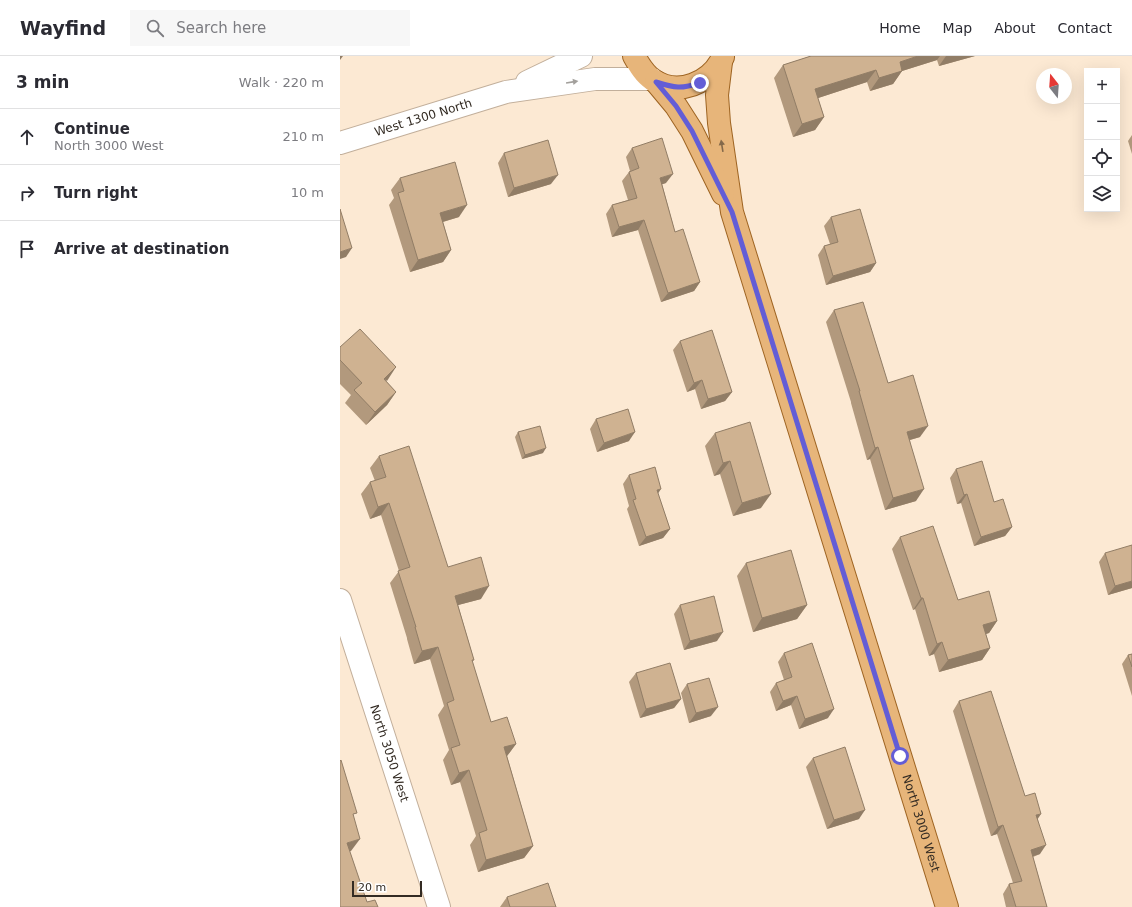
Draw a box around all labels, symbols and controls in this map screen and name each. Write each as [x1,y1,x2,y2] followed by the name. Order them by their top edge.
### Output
[130,10,410,46] search box
[20,17,106,39] text: Wayfind
[144,17,166,39] icon: search
[176,19,266,37] text: Search here
[879,20,921,36] text: Home
[943,20,972,36] text: Map
[994,20,1036,36] text: About
[1058,20,1112,36] text: Contact
[1036,68,1072,104] north arrow
[1084,68,1120,212] map controls
[1084,68,1120,104] button: +
[16,72,69,92] text: 3 min
[691,74,709,92] route end
[239,75,324,90] text: Walk · 220 m
[566,79,579,85] one-way arrow
[373,96,474,139] street label: West 1300 North
[1084,104,1120,140] button: −
[54,120,130,138] text: Continue
[16,126,38,148] icon: ahead
[282,129,324,144] text: 210 m
[54,138,164,153] text: North 3000 West
[719,140,725,152] one-way arrow
[1084,140,1120,176] button: locate
[1084,176,1120,212] button: layers
[16,182,38,204] icon: right
[54,184,138,202] text: Turn right
[291,185,324,200] text: 10 m
[16,238,38,260] icon: arrive
[54,240,229,258] text: Arrive at destination
[367,703,412,804] street label: North 3050 West
[891,747,909,765] route start
[899,773,943,874] street label: North 3000 West
[352,879,422,898] scale bar
[358,881,386,894] text: 20 m

